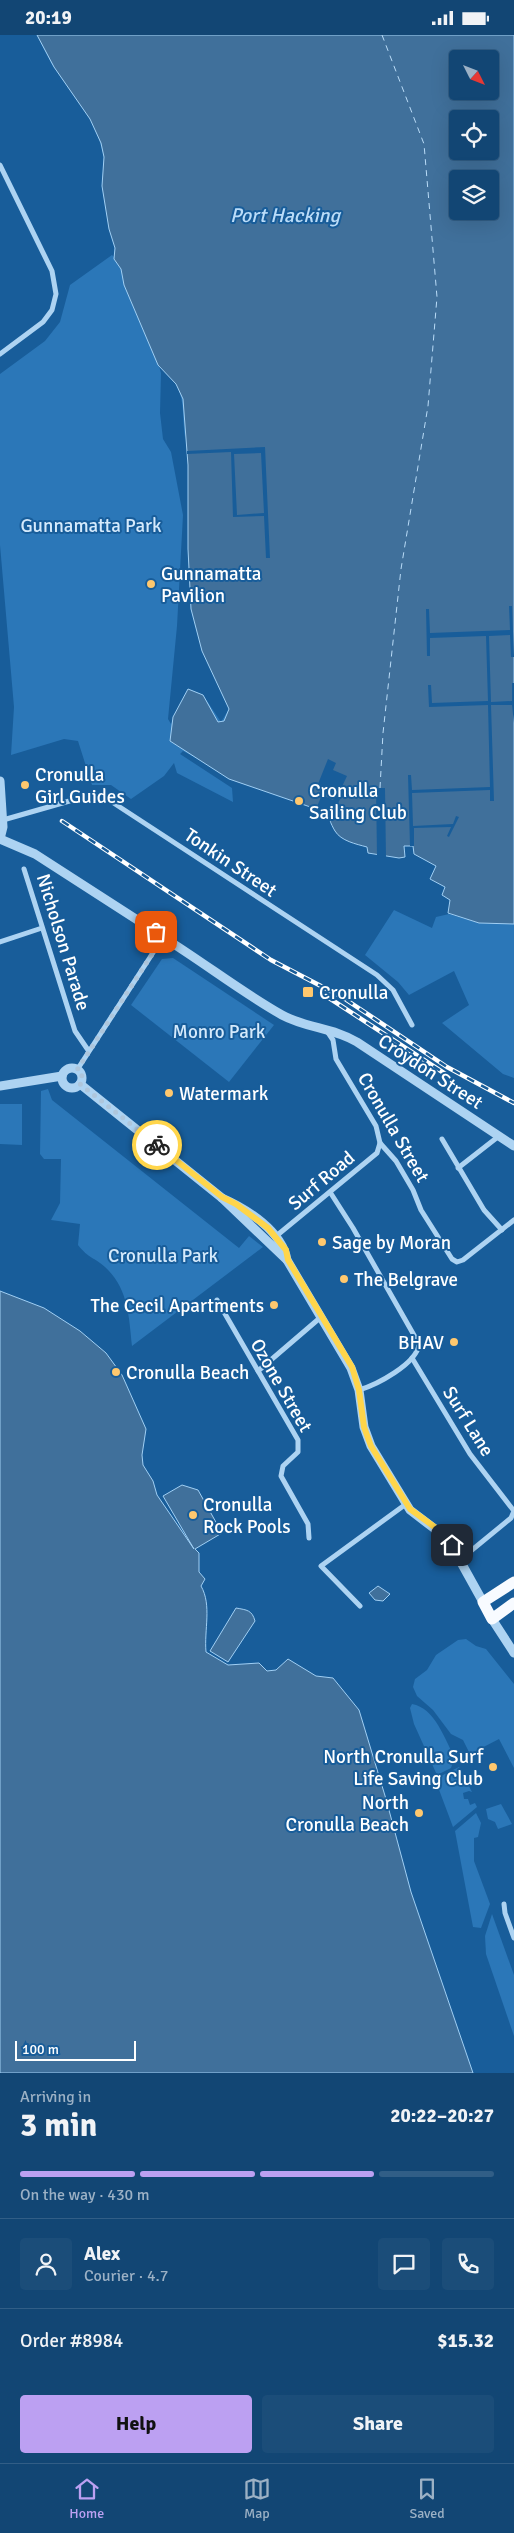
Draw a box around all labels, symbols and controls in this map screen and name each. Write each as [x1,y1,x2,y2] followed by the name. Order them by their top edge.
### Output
[25,6,72,30] text: 20:19
[449,50,499,100] north arrow
[449,50,499,220] map controls
[449,110,499,160] button: locate
[449,170,499,220] button: layers
[230,203,342,228] water label: Port Hacking
[20,514,162,538] park label: Gunnamatta Park
[161,562,261,608] place label: Gunnamatta Pavilion
[145,578,157,590] marker: Gunnamatta Pavilion
[35,763,125,809] place label: Cronulla Girl Guides
[19,779,31,791] marker: Cronulla Girl Guides
[309,779,407,825] place label: Cronulla Sailing Club
[293,795,305,807] marker: Cronulla Sailing Club
[180,823,282,903] street label: Tonkin Street
[31,871,95,1013] street label: Nicholson Parade
[135,911,177,953] pin
[142,918,170,946] icon: bag
[319,981,388,1005] place label: Cronulla
[301,985,315,999] marker: Cronulla
[173,1020,266,1044] park label: Monro Park
[373,1029,488,1115] street label: Croydon Street
[352,1068,434,1187] street label: Cronulla Street
[179,1082,269,1106] place label: Watermark
[163,1087,175,1099] marker: Watermark
[132,1120,182,1170] courier
[143,1131,171,1159] icon: bike
[283,1146,360,1216] street label: Surf Road
[332,1231,451,1255] place label: Sage by Moran
[316,1236,328,1248] marker: Sage by Moran
[108,1244,219,1268] park label: Cronulla Park
[354,1268,458,1292] place label: The Belgrave
[338,1273,350,1285] marker: The Belgrave
[90,1294,264,1318] place label: The Cecil Apartments
[268,1299,280,1311] marker: The Cecil Apartments
[398,1331,444,1355] place label: BHAV
[245,1335,318,1437] street label: Ozone Street
[448,1336,460,1348] marker: BHAV
[126,1361,249,1385] place label: Cronulla Beach
[110,1366,122,1378] marker: Cronulla Beach
[437,1382,499,1461] street label: Surf Lane
[203,1493,291,1539] place label: Cronulla Rock Pools
[187,1509,199,1521] marker: Cronulla Rock Pools
[431,1524,473,1566] pin
[438,1531,466,1559] icon: home
[323,1745,485,1791] place label: North Cronulla Surf Life Saving Club
[487,1761,499,1773] marker: North Cronulla Surf Life Saving Club
[286,1791,409,1837] place label: North Cronulla Beach
[413,1807,425,1819] marker: North Cronulla Beach
[15,2038,136,2061] scale bar
[22,2041,59,2058] text: 100 m
[20,2087,91,2107] text: Arriving in
[390,2104,494,2128] text: 20:22–20:27
[20,2106,97,2145] text: 3 min
[20,2185,150,2205] text: On the way · 430 m
[20,2238,72,2290] button: person
[378,2238,430,2290] button: chat
[442,2238,494,2290] button: phone
[84,2242,120,2266] text: Alex
[84,2266,168,2286] text: Courier · 4.7
[20,2329,123,2353] text: Order #8984
[437,2329,494,2353] text: $15.32
[20,2395,252,2453] button: Help
[262,2395,494,2453] button: Share
[69,2475,104,2522] tab: Home
[243,2475,271,2522] tab: Map
[409,2475,445,2522] tab: Saved

